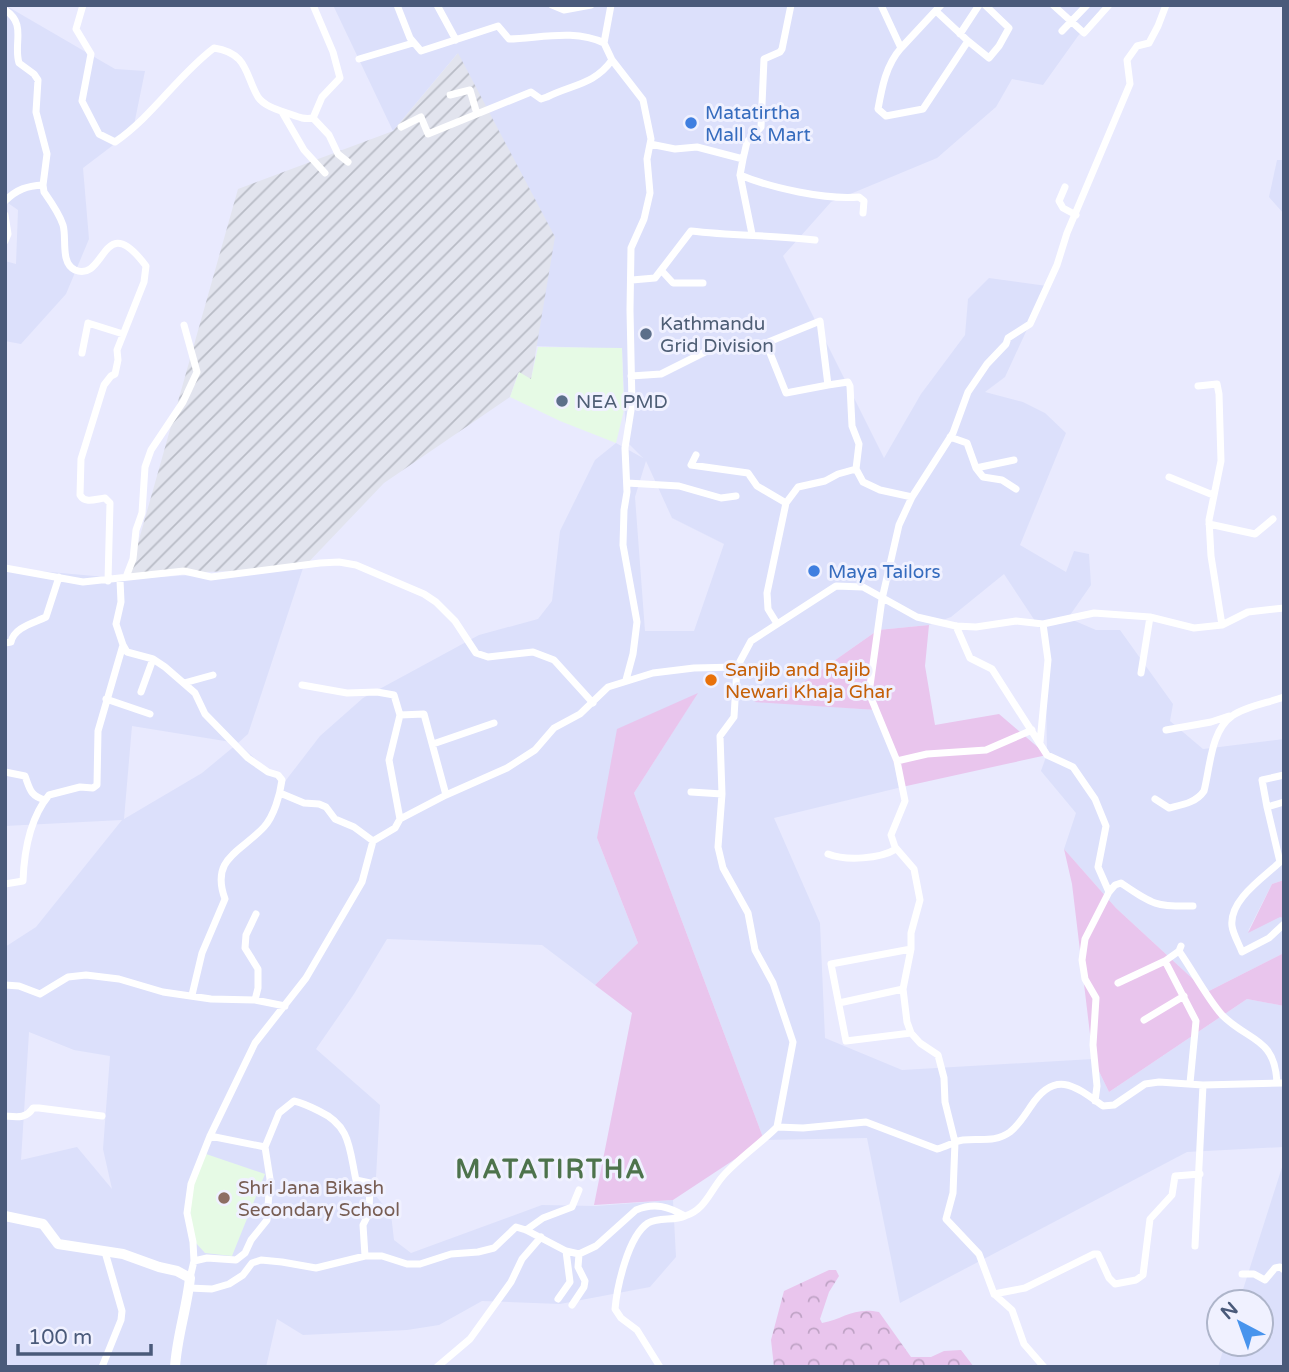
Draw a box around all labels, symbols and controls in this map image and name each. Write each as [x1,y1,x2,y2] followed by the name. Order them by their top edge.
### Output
[705,102,811,146] place label: Matatirtha Mall & Mart
[683,115,699,131] marker: Matatirtha Mall & Mart
[660,313,774,357] place label: Kathmandu Grid Division
[638,326,654,342] marker: Kathmandu Grid Division
[576,391,668,413] place label: NEA PMD
[554,393,570,409] marker: NEA PMD
[828,561,941,583] place label: Maya Tailors
[806,563,822,579] marker: Maya Tailors
[725,659,893,703] place label: Sanjib and Rajib Newari Khaja Ghar
[703,672,719,688] marker: Sanjib and Rajib Newari Khaja Ghar
[455,1154,647,1185] district label: MATATIRTHA
[238,1177,400,1221] place label: Shri Jana Bikash Secondary School
[216,1190,232,1206] marker: Shri Jana Bikash Secondary School
[1205,1288,1275,1358] north arrow
[1217,1298,1242,1324] text: N
[18,1312,150,1356] scale bar
[28,1325,92,1350] text: 100 m

